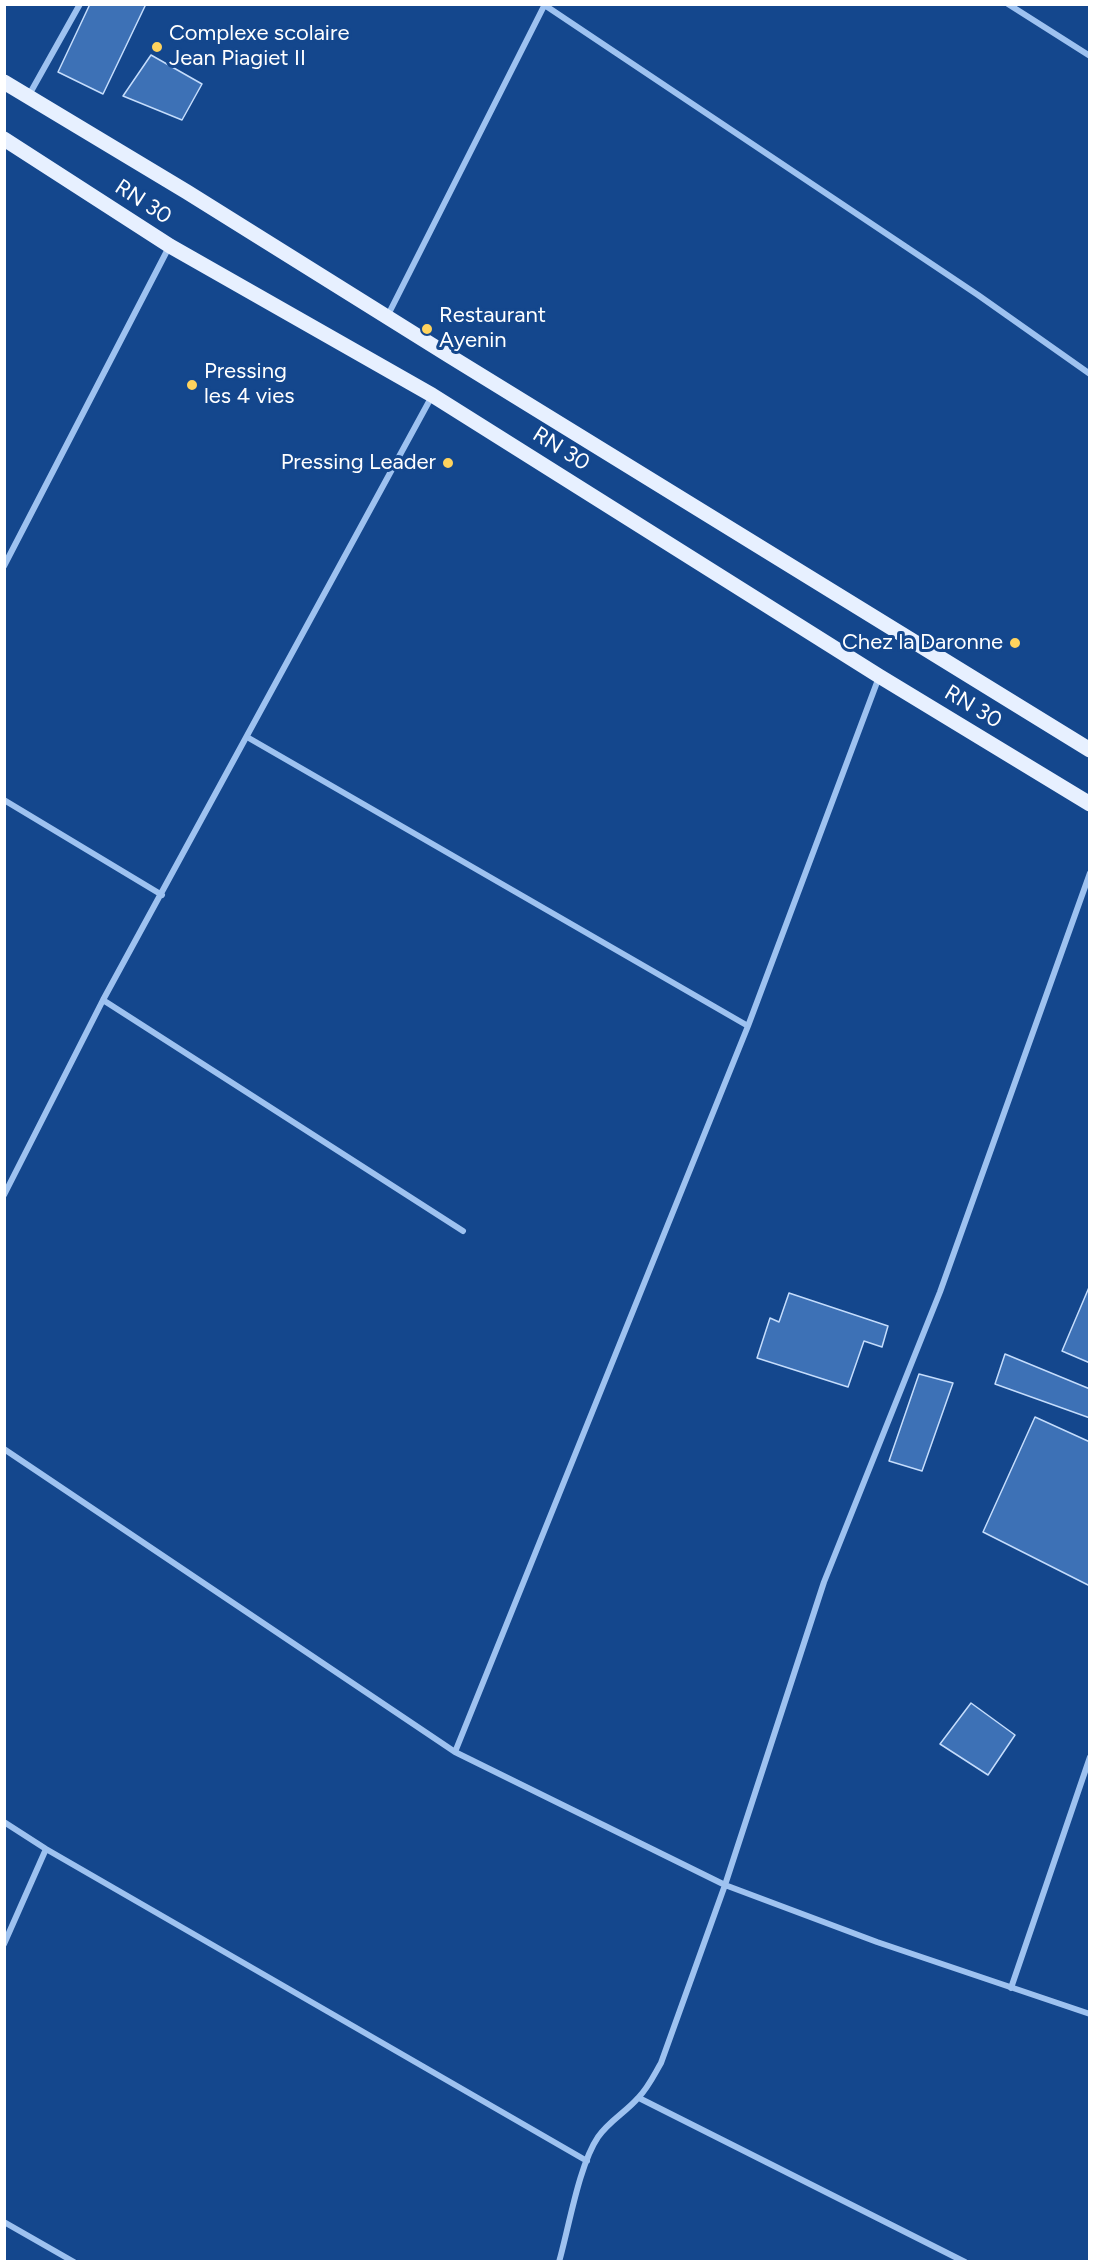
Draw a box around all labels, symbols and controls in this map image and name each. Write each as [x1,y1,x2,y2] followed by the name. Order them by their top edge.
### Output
[169,21,349,72] place label: Complexe scolaire Jean Piagiet II
[150,40,164,54] marker: Complexe scolaire Jean Piagiet II
[110,174,176,230] street label: RN 30
[439,303,546,354] place label: Restaurant Ayenin
[420,322,434,336] marker: Restaurant Ayenin
[204,359,294,410] place label: Pressing les 4 vies
[185,378,199,392] marker: Pressing les 4 vies
[528,421,594,477] street label: RN 30
[281,450,436,476] place label: Pressing Leader
[441,456,455,470] marker: Pressing Leader
[842,630,1003,656] place label: Chez la Daronne
[1008,636,1022,650] marker: Chez la Daronne
[939,680,1007,734] street label: RN 30

